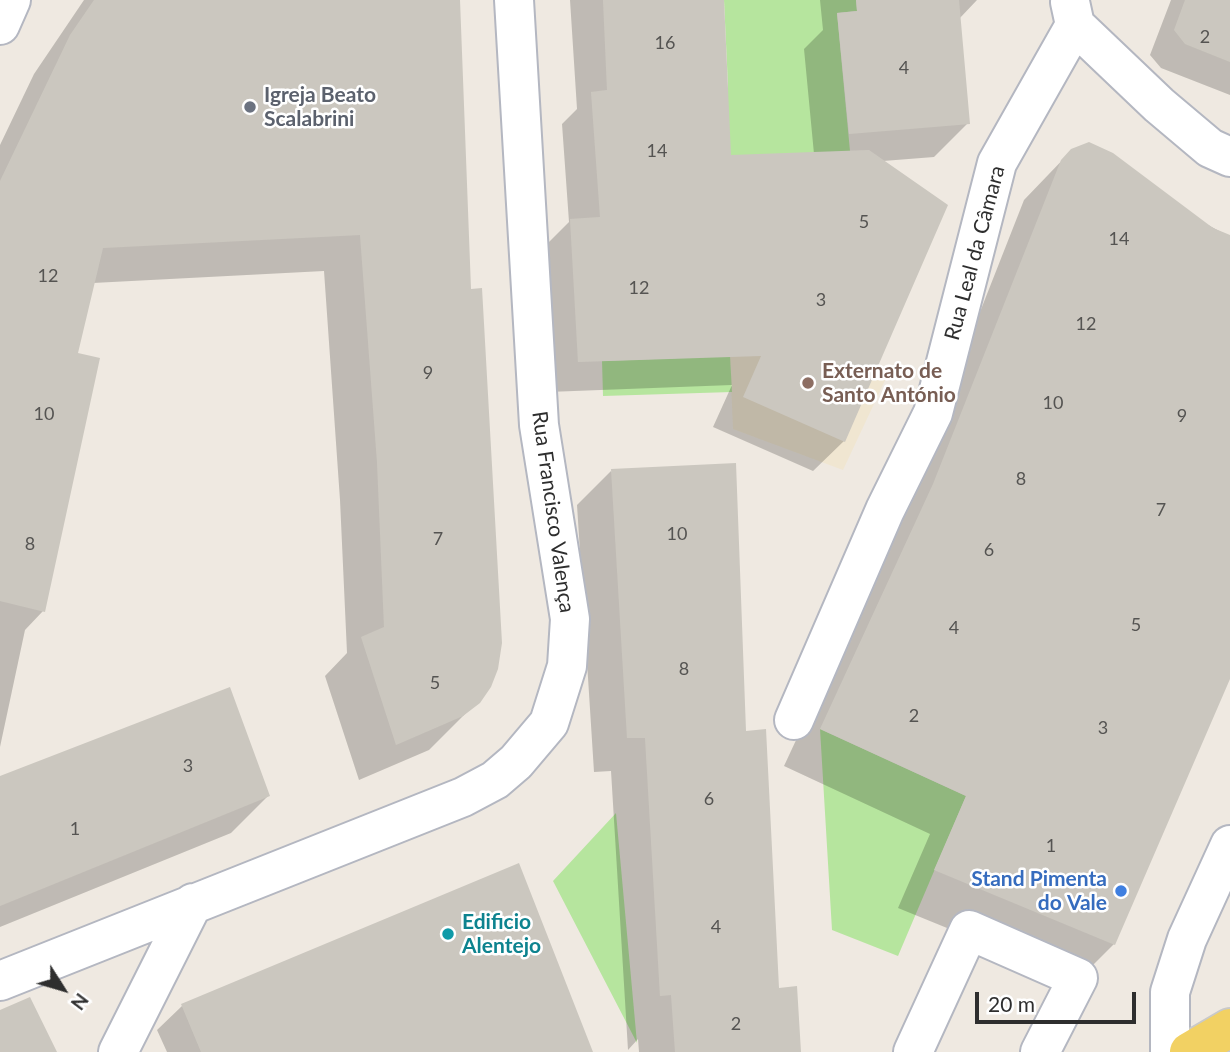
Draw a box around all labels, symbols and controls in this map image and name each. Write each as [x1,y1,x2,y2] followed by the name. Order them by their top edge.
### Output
[1200,26,1210,48] house number: 2
[655,32,675,54] house number: 16
[899,57,909,79] house number: 4
[264,82,376,132] place label: Igreja Beato Scalabrini
[242,99,258,115] marker: Igreja Beato Scalabrini
[647,140,667,162] house number: 14
[940,163,1010,343] street label: Rua Leal da Câmara
[859,211,869,233] house number: 5
[1109,228,1129,250] house number: 14
[38,265,58,287] house number: 12
[629,277,649,299] house number: 12
[816,289,826,311] house number: 3
[1076,313,1096,335] house number: 12
[822,358,956,408] place label: Externato de Santo António
[423,362,433,384] house number: 9
[800,375,816,391] marker: Externato de Santo António
[1043,392,1063,414] house number: 10
[34,403,54,425] house number: 10
[1177,405,1187,427] house number: 9
[526,409,580,615] street label: Rua Francisco Valença
[1016,468,1026,490] house number: 8
[1156,499,1166,521] house number: 7
[667,523,687,545] house number: 10
[433,528,443,550] house number: 7
[25,533,35,555] house number: 8
[984,539,994,561] house number: 6
[1131,614,1141,636] house number: 5
[949,617,959,639] house number: 4
[679,658,689,680] house number: 8
[430,672,440,694] house number: 5
[909,705,919,727] house number: 2
[1098,717,1108,739] house number: 3
[183,755,193,777] house number: 3
[704,788,714,810] house number: 6
[70,818,80,840] house number: 1
[1046,835,1056,857] house number: 1
[971,866,1107,916] place label: Stand Pimenta do Vale
[1113,883,1129,899] marker: Stand Pimenta do Vale
[462,909,541,959] place label: Edificio Alentejo
[711,916,721,938] house number: 4
[440,926,456,942] marker: Edificio Alentejo
[28,954,98,1024] north arrow
[978,978,1139,1022] scale bar
[67,989,94,1015] text: N
[988,991,1035,1016] text: 20 m
[731,1013,741,1035] house number: 2

